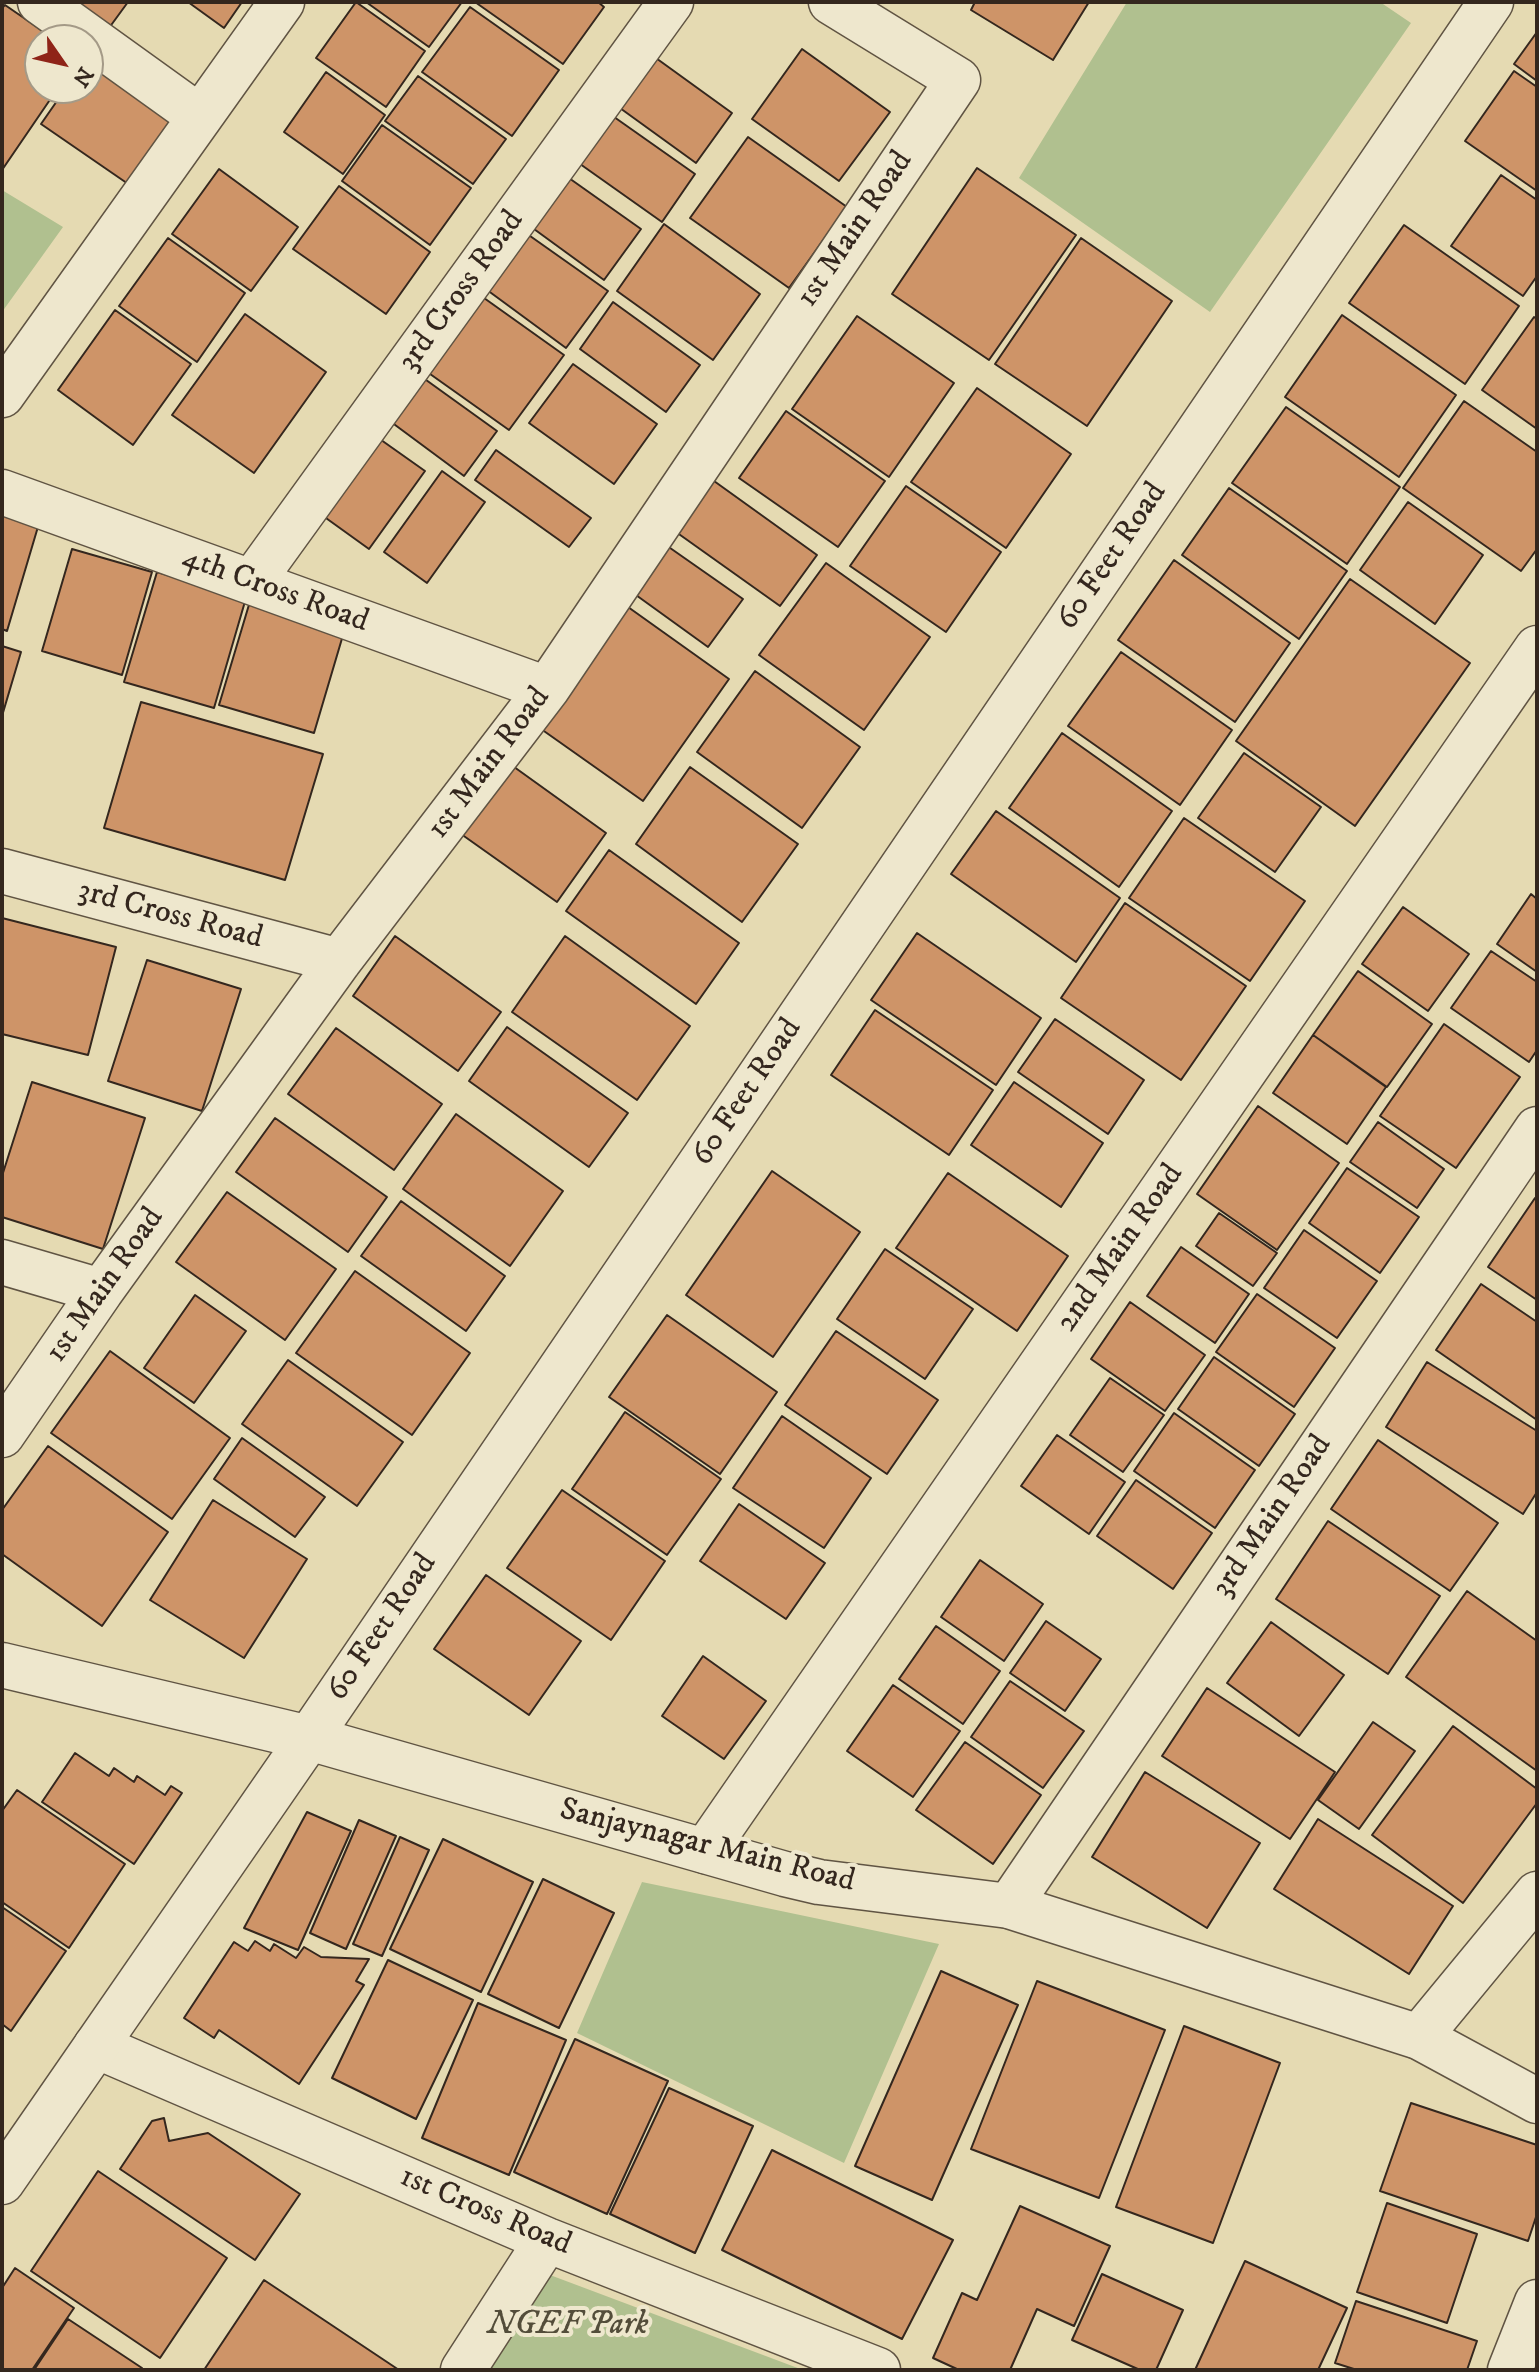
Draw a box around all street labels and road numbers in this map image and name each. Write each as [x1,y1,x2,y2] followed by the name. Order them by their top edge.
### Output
[790,144,922,316] street label: 1st Main Road
[391,204,533,380] street label: 3rd Cross Road
[1050,476,1176,638] street label: 60 Feet Road
[177,540,373,642] street label: 4th Cross Road
[420,680,560,848] street label: 1st Main Road
[73,873,267,959] street label: 3rd Cross Road
[685,1012,811,1174] street label: 60 Feet Road
[1049,1158,1193,1340] street label: 2nd Main Road
[39,1201,173,1371] street label: 1st Main Road
[1205,1429,1341,1605] street label: 3rd Main Road
[320,1547,446,1709] street label: 60 Feet Road
[556,1792,858,1902] street label: Sanjaynagar Main Road
[393,2159,577,2265] street label: 1st Cross Road

